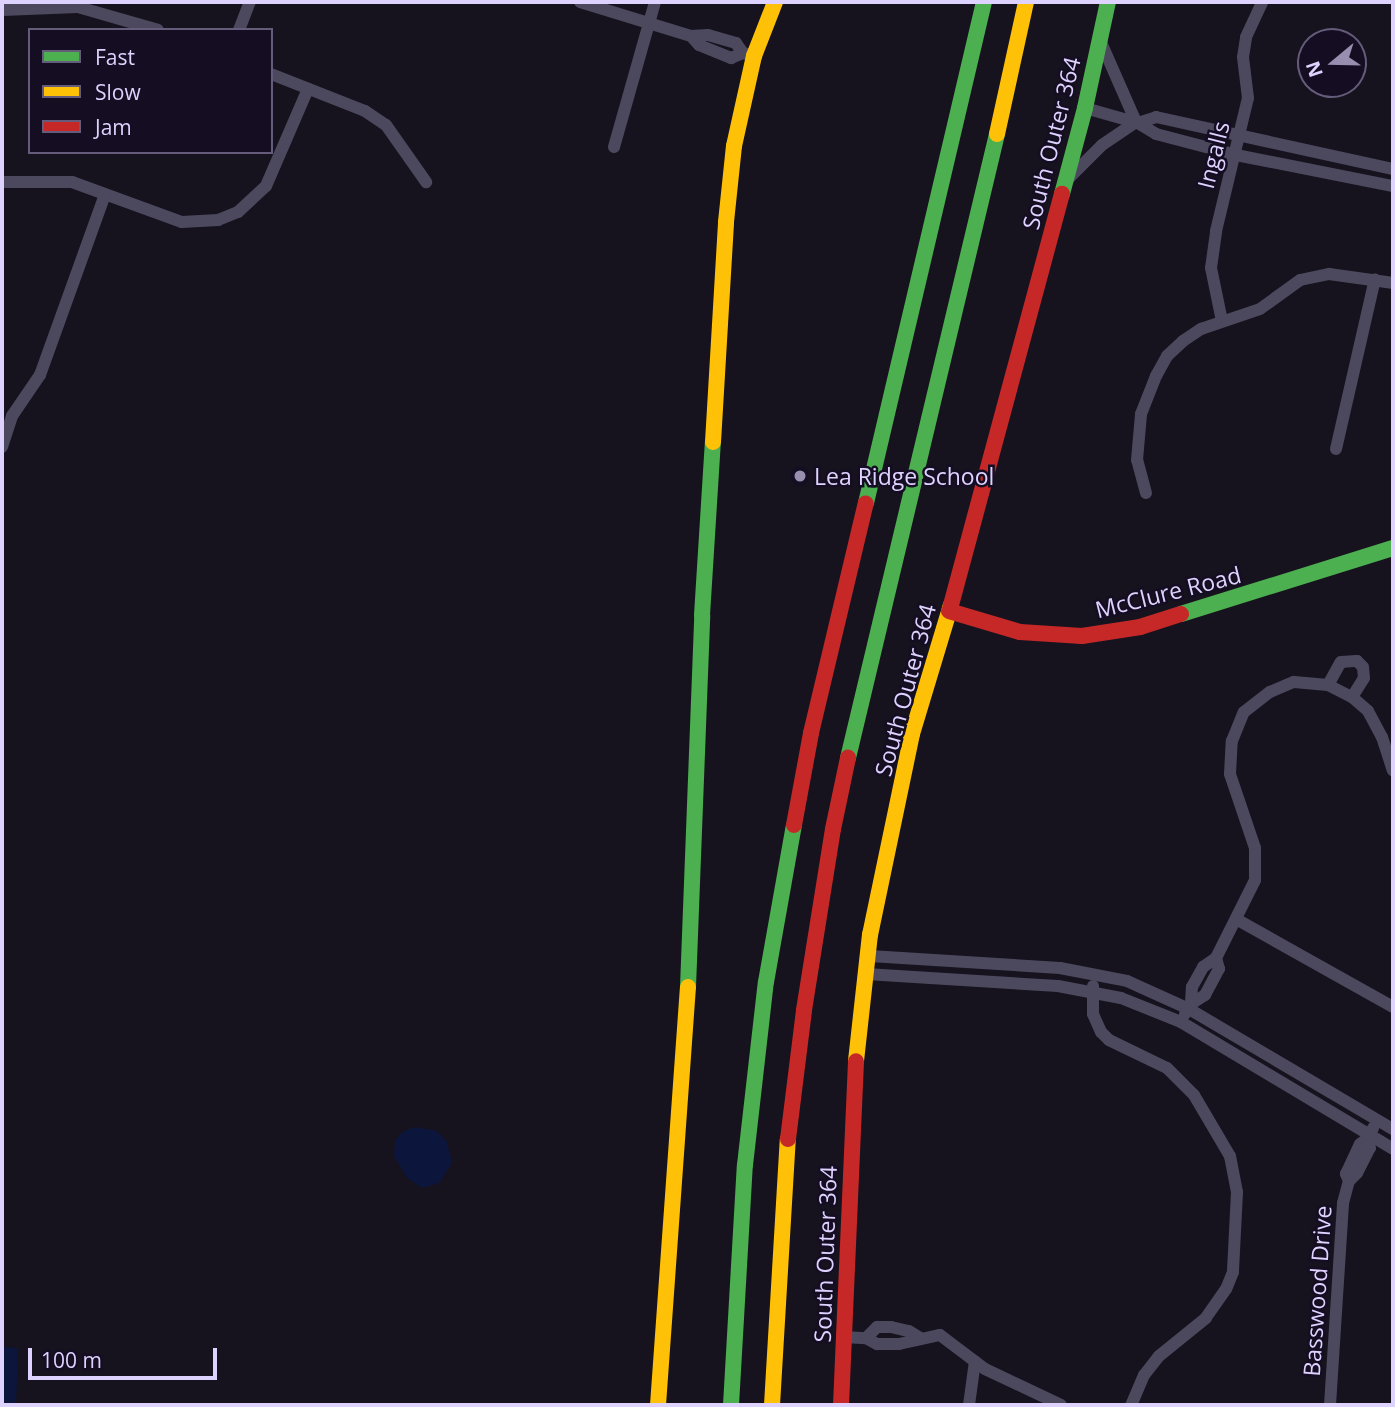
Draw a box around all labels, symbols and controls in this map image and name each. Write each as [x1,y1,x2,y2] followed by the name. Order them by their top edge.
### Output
[28,28,273,154] legend
[1297,28,1367,98] north arrow
[95,43,135,71] text: Fast
[1016,54,1086,232] street label: South Outer 364
[1299,58,1329,81] text: N
[95,78,141,106] text: Slow
[95,113,132,141] text: Jam
[1191,118,1235,192] street label: Ingalls
[814,462,994,490] place label: Lea Ridge School
[792,468,808,484] marker: Lea Ridge School
[1092,561,1244,623] street label: McClure Road
[869,601,941,779] street label: South Outer 364
[808,1165,842,1343] street label: South Outer 364
[1297,1205,1337,1377] street label: Basswood Drive
[32,1334,220,1378] scale bar
[41,1346,102,1374] text: 100 m

